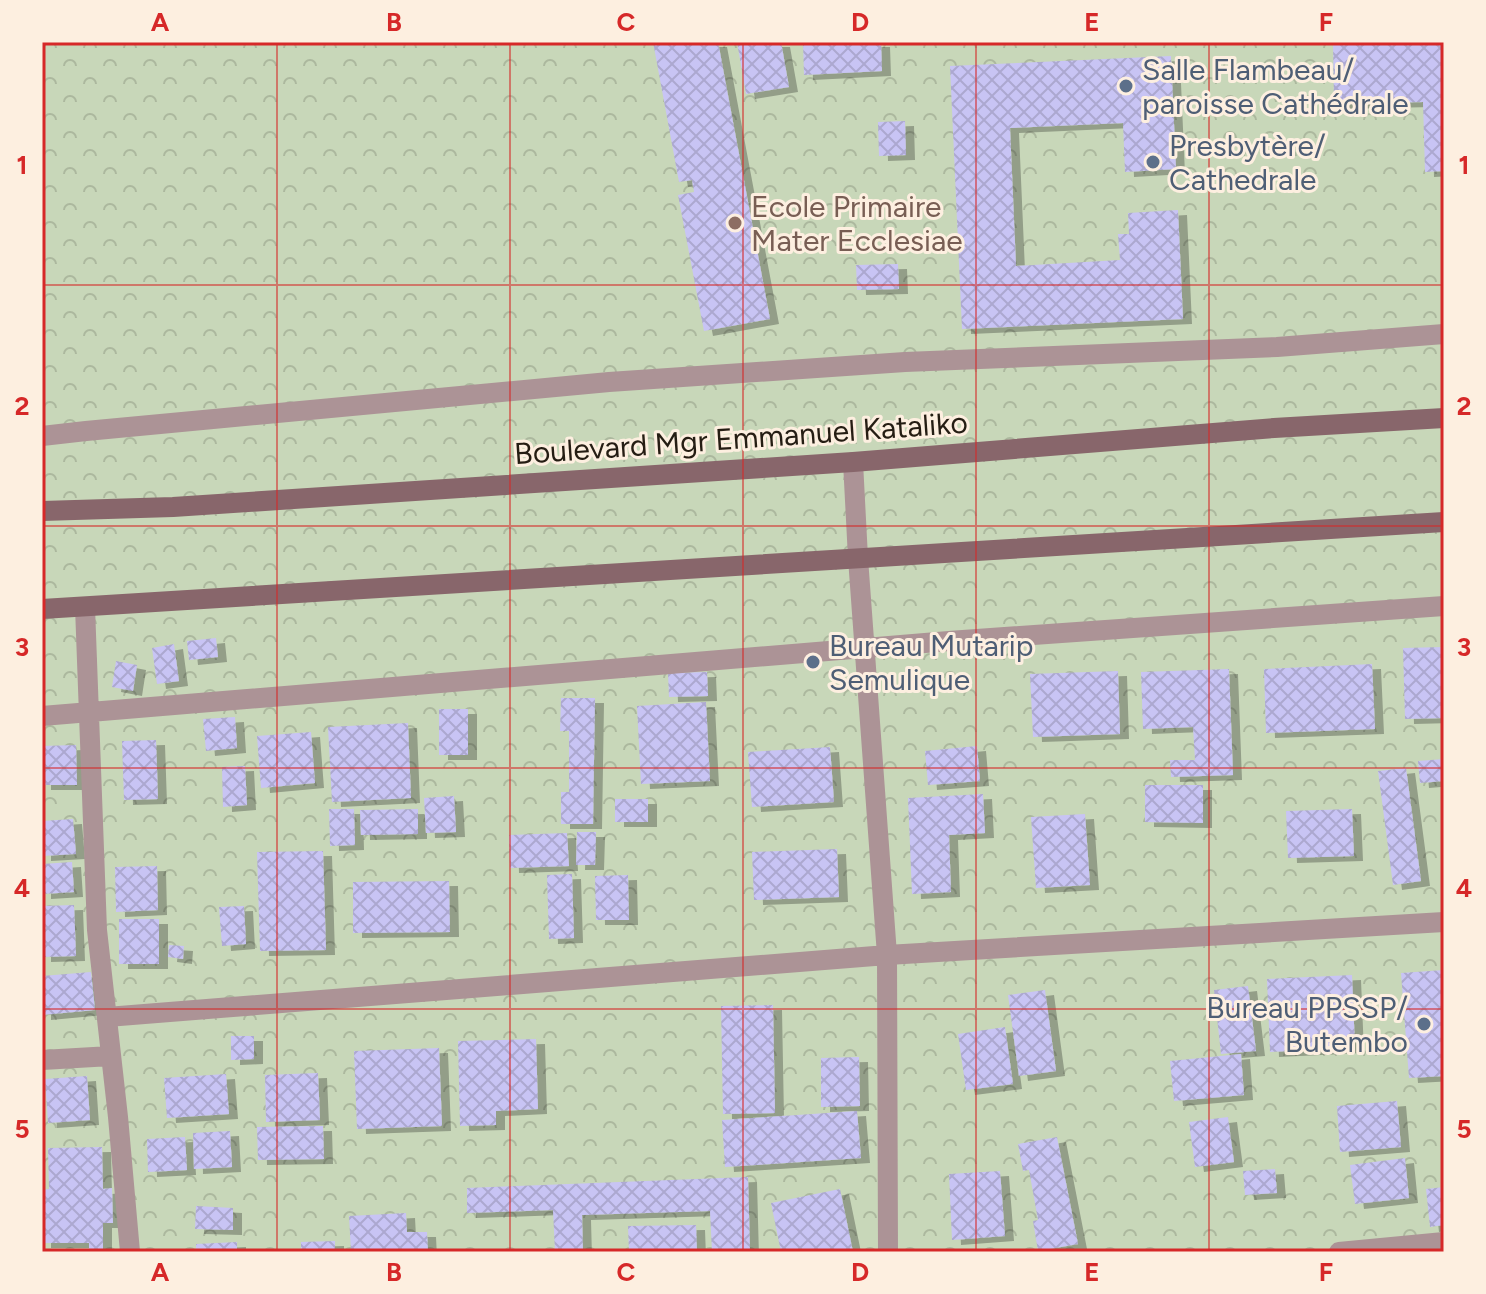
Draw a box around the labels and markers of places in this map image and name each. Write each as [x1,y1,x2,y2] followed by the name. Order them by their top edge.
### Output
[1142,51,1409,122] place label: Salle Flambeau/ paroisse Cathédrale
[1117,77,1135,95] marker: Salle Flambeau/ paroisse Cathédrale
[1169,127,1326,198] place label: Presbytère/ Cathedrale
[1144,153,1162,171] marker: Presbytère/ Cathedrale
[751,188,963,259] place label: Ecole Primaire Mater Ecclesiae
[726,214,744,232] marker: Ecole Primaire Mater Ecclesiae
[829,627,1034,698] place label: Bureau Mutarip Semulique
[804,653,822,671] marker: Bureau Mutarip Semulique
[1206,989,1408,1060] place label: Bureau PPSSP/ Butembo
[1415,1015,1433,1033] marker: Bureau PPSSP/ Butembo

